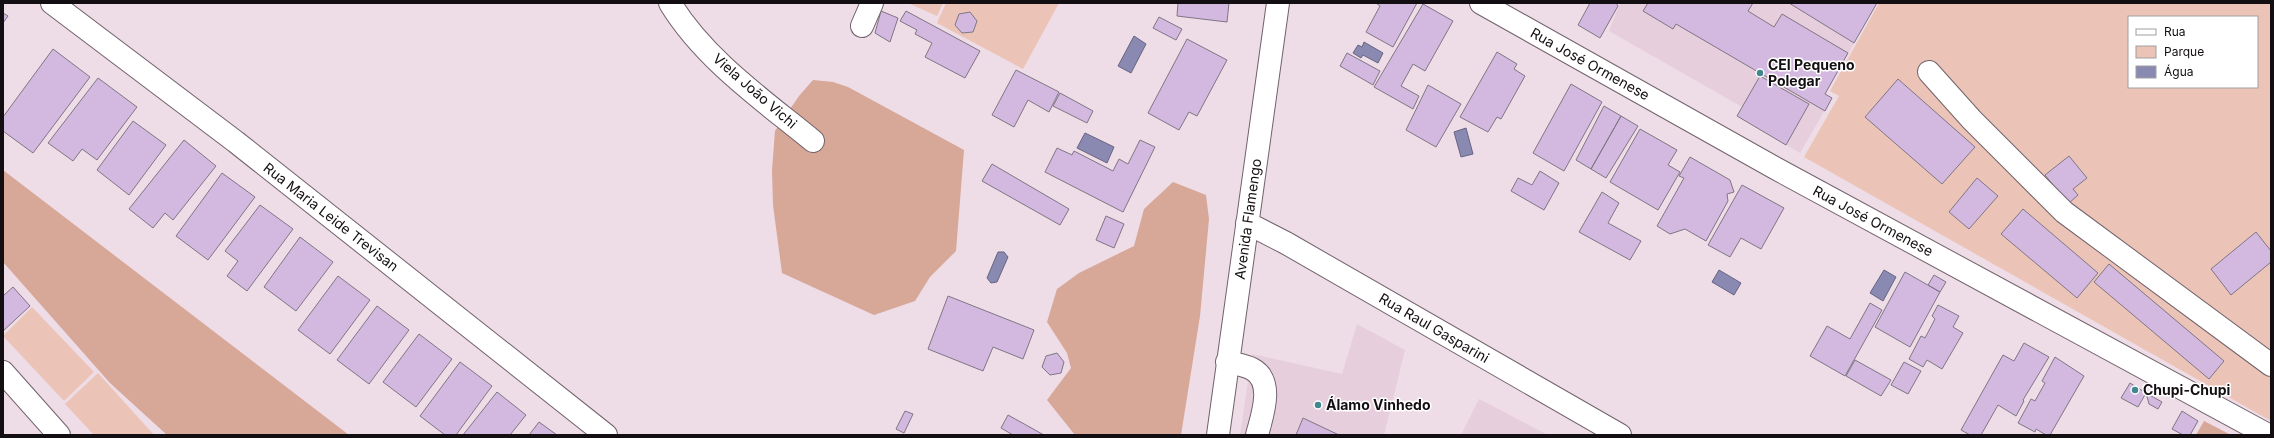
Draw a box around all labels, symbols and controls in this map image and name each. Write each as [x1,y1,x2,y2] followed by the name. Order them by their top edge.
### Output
[2128,16,2258,88] legend
[1528,24,1653,103] street label: Rua José Ormenese
[2164,24,2186,39] text: Rua
[2164,44,2204,59] text: Parque
[710,49,801,132] street label: Viela João Vichi
[1768,56,1855,89] place label: CEI Pequeno Polegar
[2164,64,2193,79] text: Água
[1755,68,1765,78] marker: CEI Pequeno Polegar
[1231,157,1264,280] street label: Avenida Flamengo
[261,159,402,275] street label: Rua Maria Leide Trevisan
[1810,182,1936,259] street label: Rua José Ormenese
[1376,289,1492,366] street label: Rua Raul Gasparini
[2143,381,2231,398] place label: Chupi-Chupi
[2130,385,2140,395] marker: Chupi-Chupi
[1326,395,1431,413] place label: Álamo Vinhedo
[1313,400,1323,410] marker: Álamo Vinhedo

